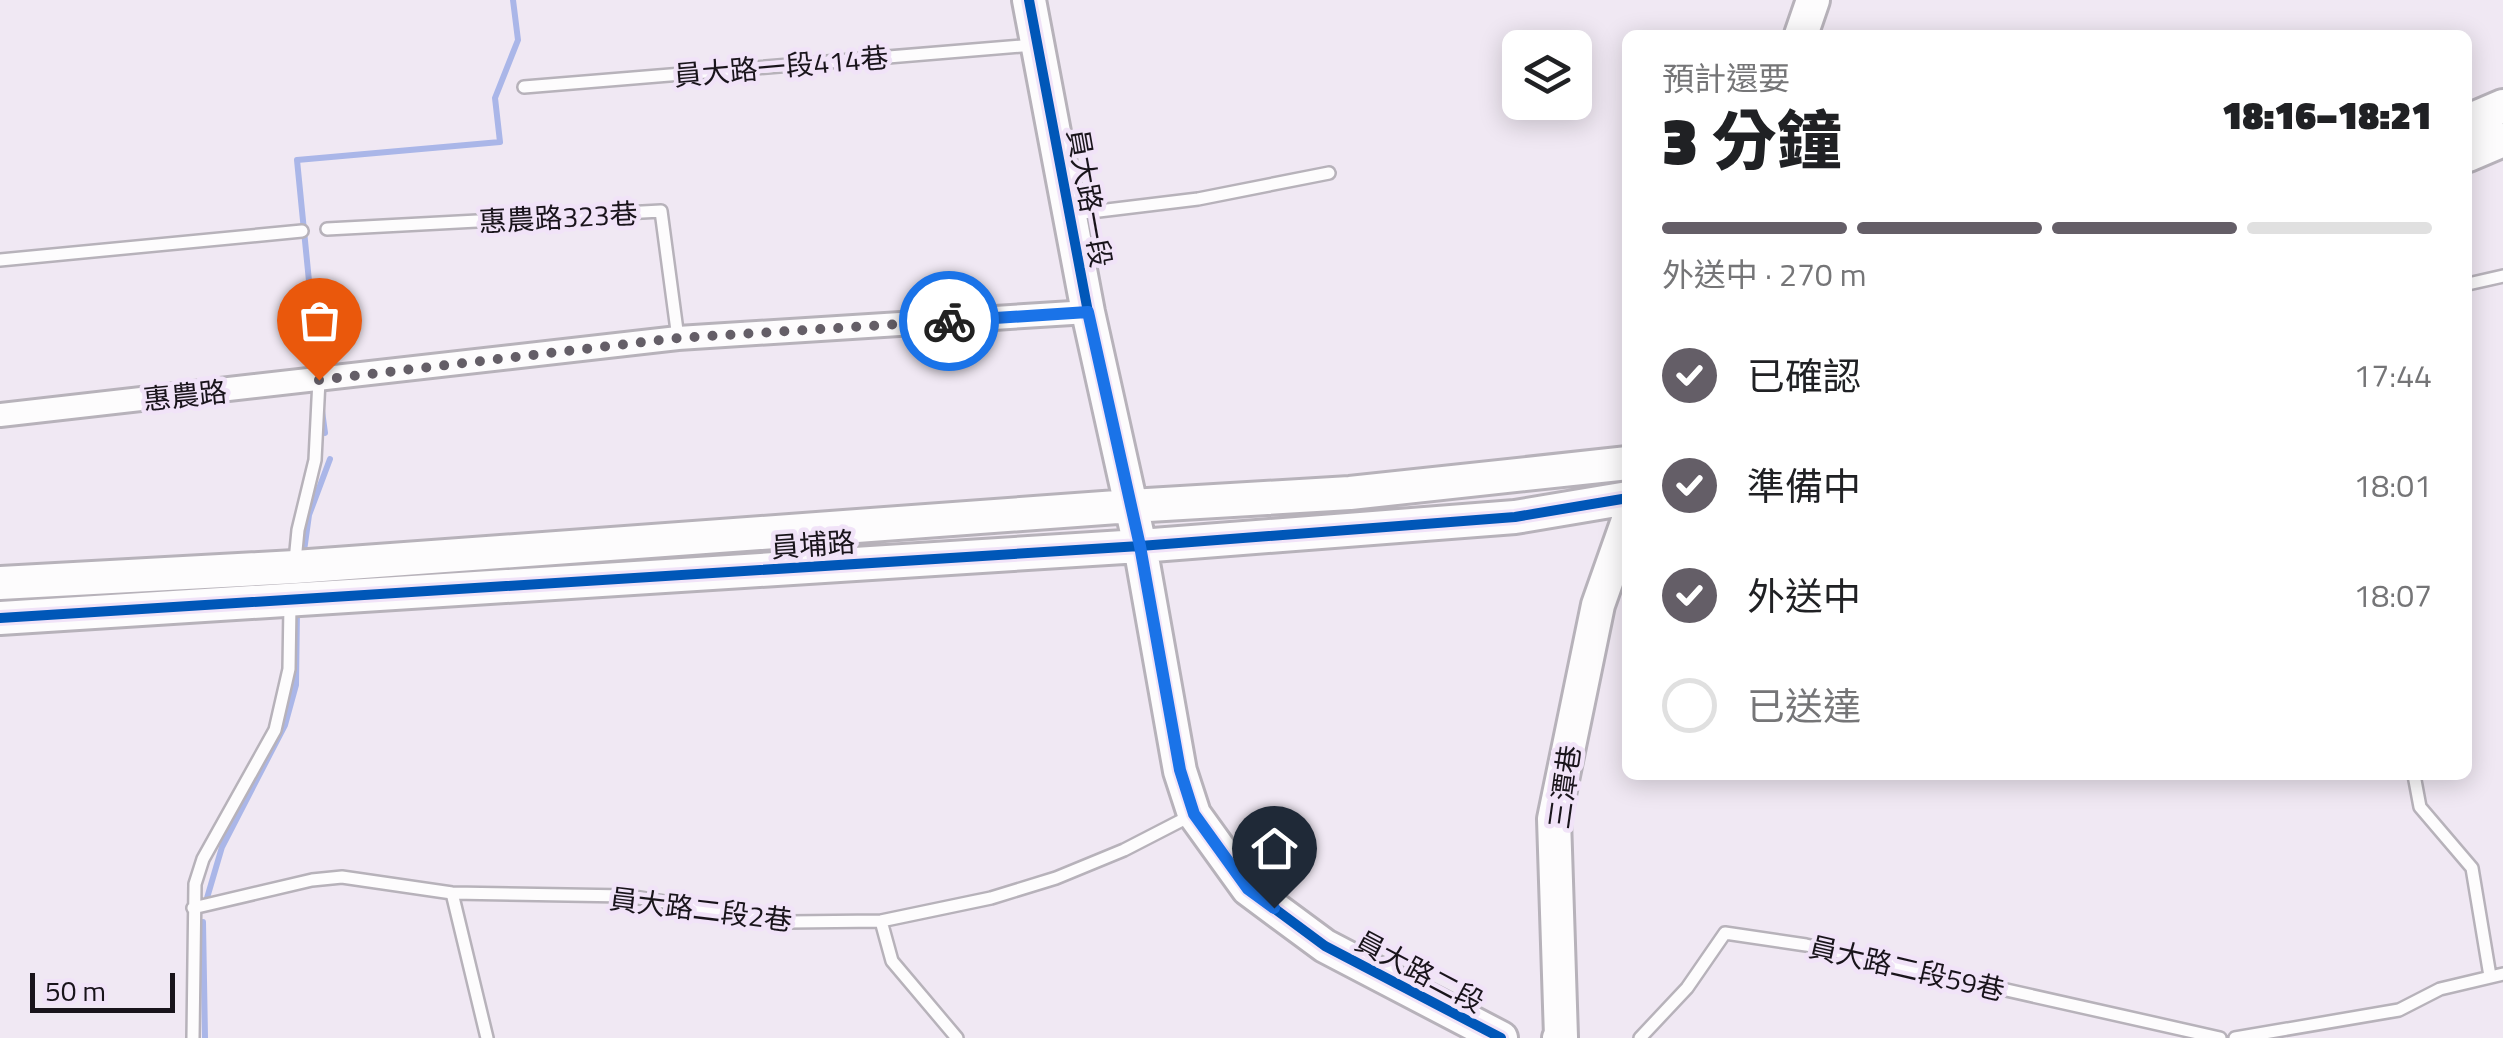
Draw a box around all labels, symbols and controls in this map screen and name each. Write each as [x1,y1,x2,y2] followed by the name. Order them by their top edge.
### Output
[1502,30,1592,120] map controls
[1502,30,1592,120] button: layers
[672,35,890,97] street label: 員大路一段414巷
[1662,54,1790,102] text: 預計還要
[2222,86,2432,144] text: 18:16–18:21
[1662,90,1842,189] text: 3 分鐘
[1057,125,1123,271] street label: 員大路一段
[477,191,639,243] street label: 惠農路323巷
[1662,250,1867,298] text: 外送中 · 270 m
[899,271,999,371] courier
[277,278,362,381] pin
[292,293,347,348] icon: bag
[922,294,977,349] icon: bike
[1747,347,1861,405] text: 已確認
[1662,348,1717,403] icon: check
[2353,351,2432,399] text: 17:44
[141,369,229,421] street label: 惠農路
[1747,457,1861,515] text: 準備中
[1662,458,1717,513] icon: check
[2353,461,2432,509] text: 18:01
[770,520,856,568] street label: 員埔路
[1747,567,1861,625] text: 外送中
[1662,568,1717,623] icon: check
[2353,571,2432,619] text: 18:07
[1747,677,1861,735] text: 已送達
[1537,742,1591,832] street label: 三潭巷
[1232,806,1317,909] pin
[1247,821,1302,876] icon: home
[607,876,795,942] street label: 員大路二段2巷
[1348,919,1492,1023] street label: 員大路二段
[1805,925,2009,1011] street label: 員大路二段59巷
[30,968,175,1012] scale bar
[45,969,106,1012] text: 50 m

